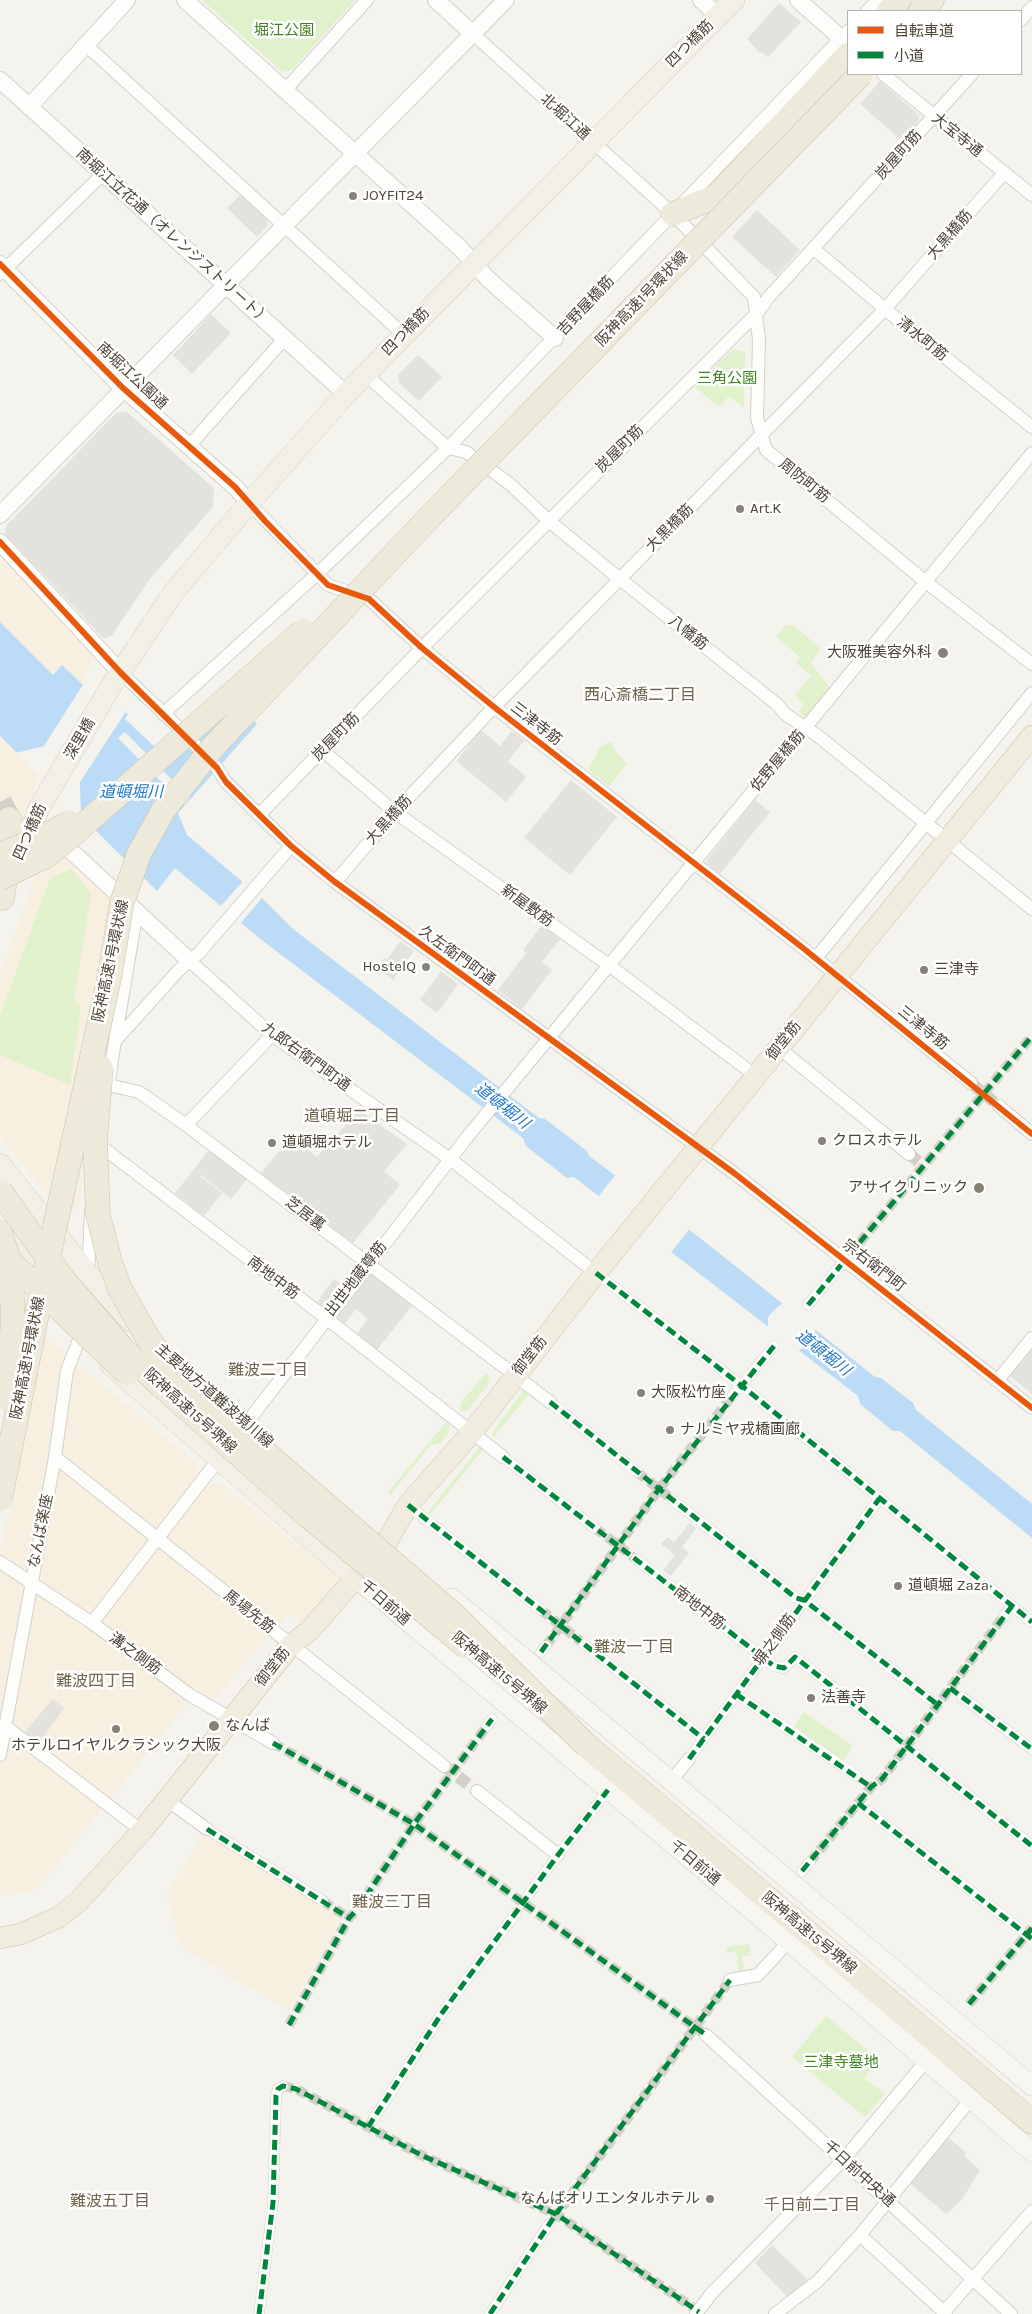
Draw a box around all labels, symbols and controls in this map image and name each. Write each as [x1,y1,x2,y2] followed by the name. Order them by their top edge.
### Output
[847,10,1022,75] legend
[662,16,718,72] street label: 四つ橋筋
[254,22,314,40] park label: 堀江公園
[894,22,954,40] text: 自転車道
[894,47,924,65] text: 小道
[537,90,593,144] street label: 北堀江通
[928,109,986,161] street label: 大宝寺通
[872,127,926,183] street label: 炭屋町筋
[72,145,274,329] street label: 南堀江立花通（オレンジストリート）
[363,187,423,205] place label: JOYFIT24
[347,190,359,202] marker: JOYFIT24
[924,206,976,264] street label: 大黒橋筋
[592,248,692,350] street label: 阪神高速1号環状線
[554,272,618,340] street label: 吉野屋橋筋
[379,304,433,360] street label: 四つ橋筋
[893,313,951,365] street label: 清水町筋
[93,339,171,413] street label: 南堀江公園通
[697,370,757,388] park label: 三角公園
[592,421,648,477] street label: 炭屋町筋
[775,455,833,507] street label: 周防町筋
[642,500,698,556] street label: 大黒橋筋
[750,500,781,518] place label: Art.K
[734,503,746,515] marker: Art.K
[665,612,711,654] street label: 八幡筋
[827,644,932,662] place label: 大阪雅美容外科
[936,646,950,660] marker: 大阪雅美容外科
[584,685,696,705] district label: 西心斎橋二丁目
[507,698,565,750] street label: 三津寺筋
[309,709,363,765] street label: 炭屋町筋
[61,715,99,763] street label: 深里橋
[747,726,809,796] street label: 佐野屋橋筋
[99,782,163,802] water label: 道頓堀川
[362,792,416,848] street label: 大黒橋筋
[10,801,50,863] street label: 四つ橋筋
[497,881,557,931] street label: 新屋敷筋
[89,898,133,1024] street label: 阪神高速1号環状線
[415,922,499,990] street label: 久左衛門町通
[363,958,416,976] place label: HostelQ
[420,961,432,973] marker: HostelQ
[934,961,979,979] place label: 三津寺
[918,964,930,976] marker: 三津寺
[894,1002,952,1054] street label: 三津寺筋
[763,1018,805,1064] street label: 御堂筋
[258,1019,354,1095] street label: 九郎右衛門町通
[471,1079,533,1133] water label: 道頓堀川
[304,1106,400,1126] district label: 道頓堀二丁目
[832,1132,922,1150] place label: クロスホテル
[282,1134,372,1152] place label: 道頓堀ホテル
[816,1135,828,1147] marker: クロスホテル
[266,1137,278,1149] marker: 道頓堀ホテル
[848,1179,968,1197] place label: アサイクリニック
[972,1181,986,1195] marker: アサイクリニック
[282,1193,328,1235] street label: 芝居裏
[839,1236,909,1296] street label: 宗右衛門町
[321,1238,391,1320] street label: 出世地蔵尊筋
[244,1253,302,1303] street label: 南地中筋
[7,1295,49,1421] street label: 阪神高速1号環状線
[792,1326,854,1380] water label: 道頓堀川
[509,1333,551,1379] street label: 御堂筋
[151,1340,277,1452] street label: 主要地方道難波境川線
[228,1360,308,1380] district label: 難波二丁目
[140,1365,240,1457] street label: 阪神高速15号堺線
[651,1384,726,1402] place label: 大阪松竹座
[635,1387,647,1399] marker: 大阪松竹座
[680,1421,800,1439] place label: ナルミヤ戎橋画廊
[664,1424,676,1436] marker: ナルミヤ戎橋画廊
[25,1492,57,1570] street label: なんば楽座
[356,1577,414,1629] street label: 千日前通
[908,1577,989,1595] place label: 道頓堀 Zaza
[892,1580,904,1592] marker: 道頓堀 Zaza
[670,1582,728,1634] street label: 南地中筋
[220,1586,278,1638] street label: 馬場先筋
[750,1610,800,1670] street label: 塀之側筋
[448,1628,550,1718] street label: 阪神高速15号堺線
[105,1629,165,1679] street label: 溝之側筋
[594,1637,674,1657] district label: 難波一丁目
[252,1644,294,1690] street label: 御堂筋
[56,1671,136,1691] district label: 難波四丁目
[821,1689,866,1707] place label: 法善寺
[805,1692,817,1704] marker: 法善寺
[225,1717,270,1735] place label: なんば
[207,1719,221,1733] marker: なんば
[110,1723,122,1735] marker: ホテルロイヤルクラシック大阪
[11,1737,221,1755] place label: ホテルロイヤルクラシック大阪
[666,1837,724,1889] street label: 千日前通
[758,1888,860,1978] street label: 阪神高速15号堺線
[352,1892,432,1912] district label: 難波三丁目
[804,2054,878,2072] park label: 三津寺墓地
[820,2137,898,2211] street label: 千日前中央通
[520,2190,700,2208] place label: なんばオリエンタルホテル
[70,2191,150,2211] district label: 難波五丁目
[704,2193,716,2205] marker: なんばオリエンタルホテル
[764,2195,860,2215] district label: 千日前二丁目

